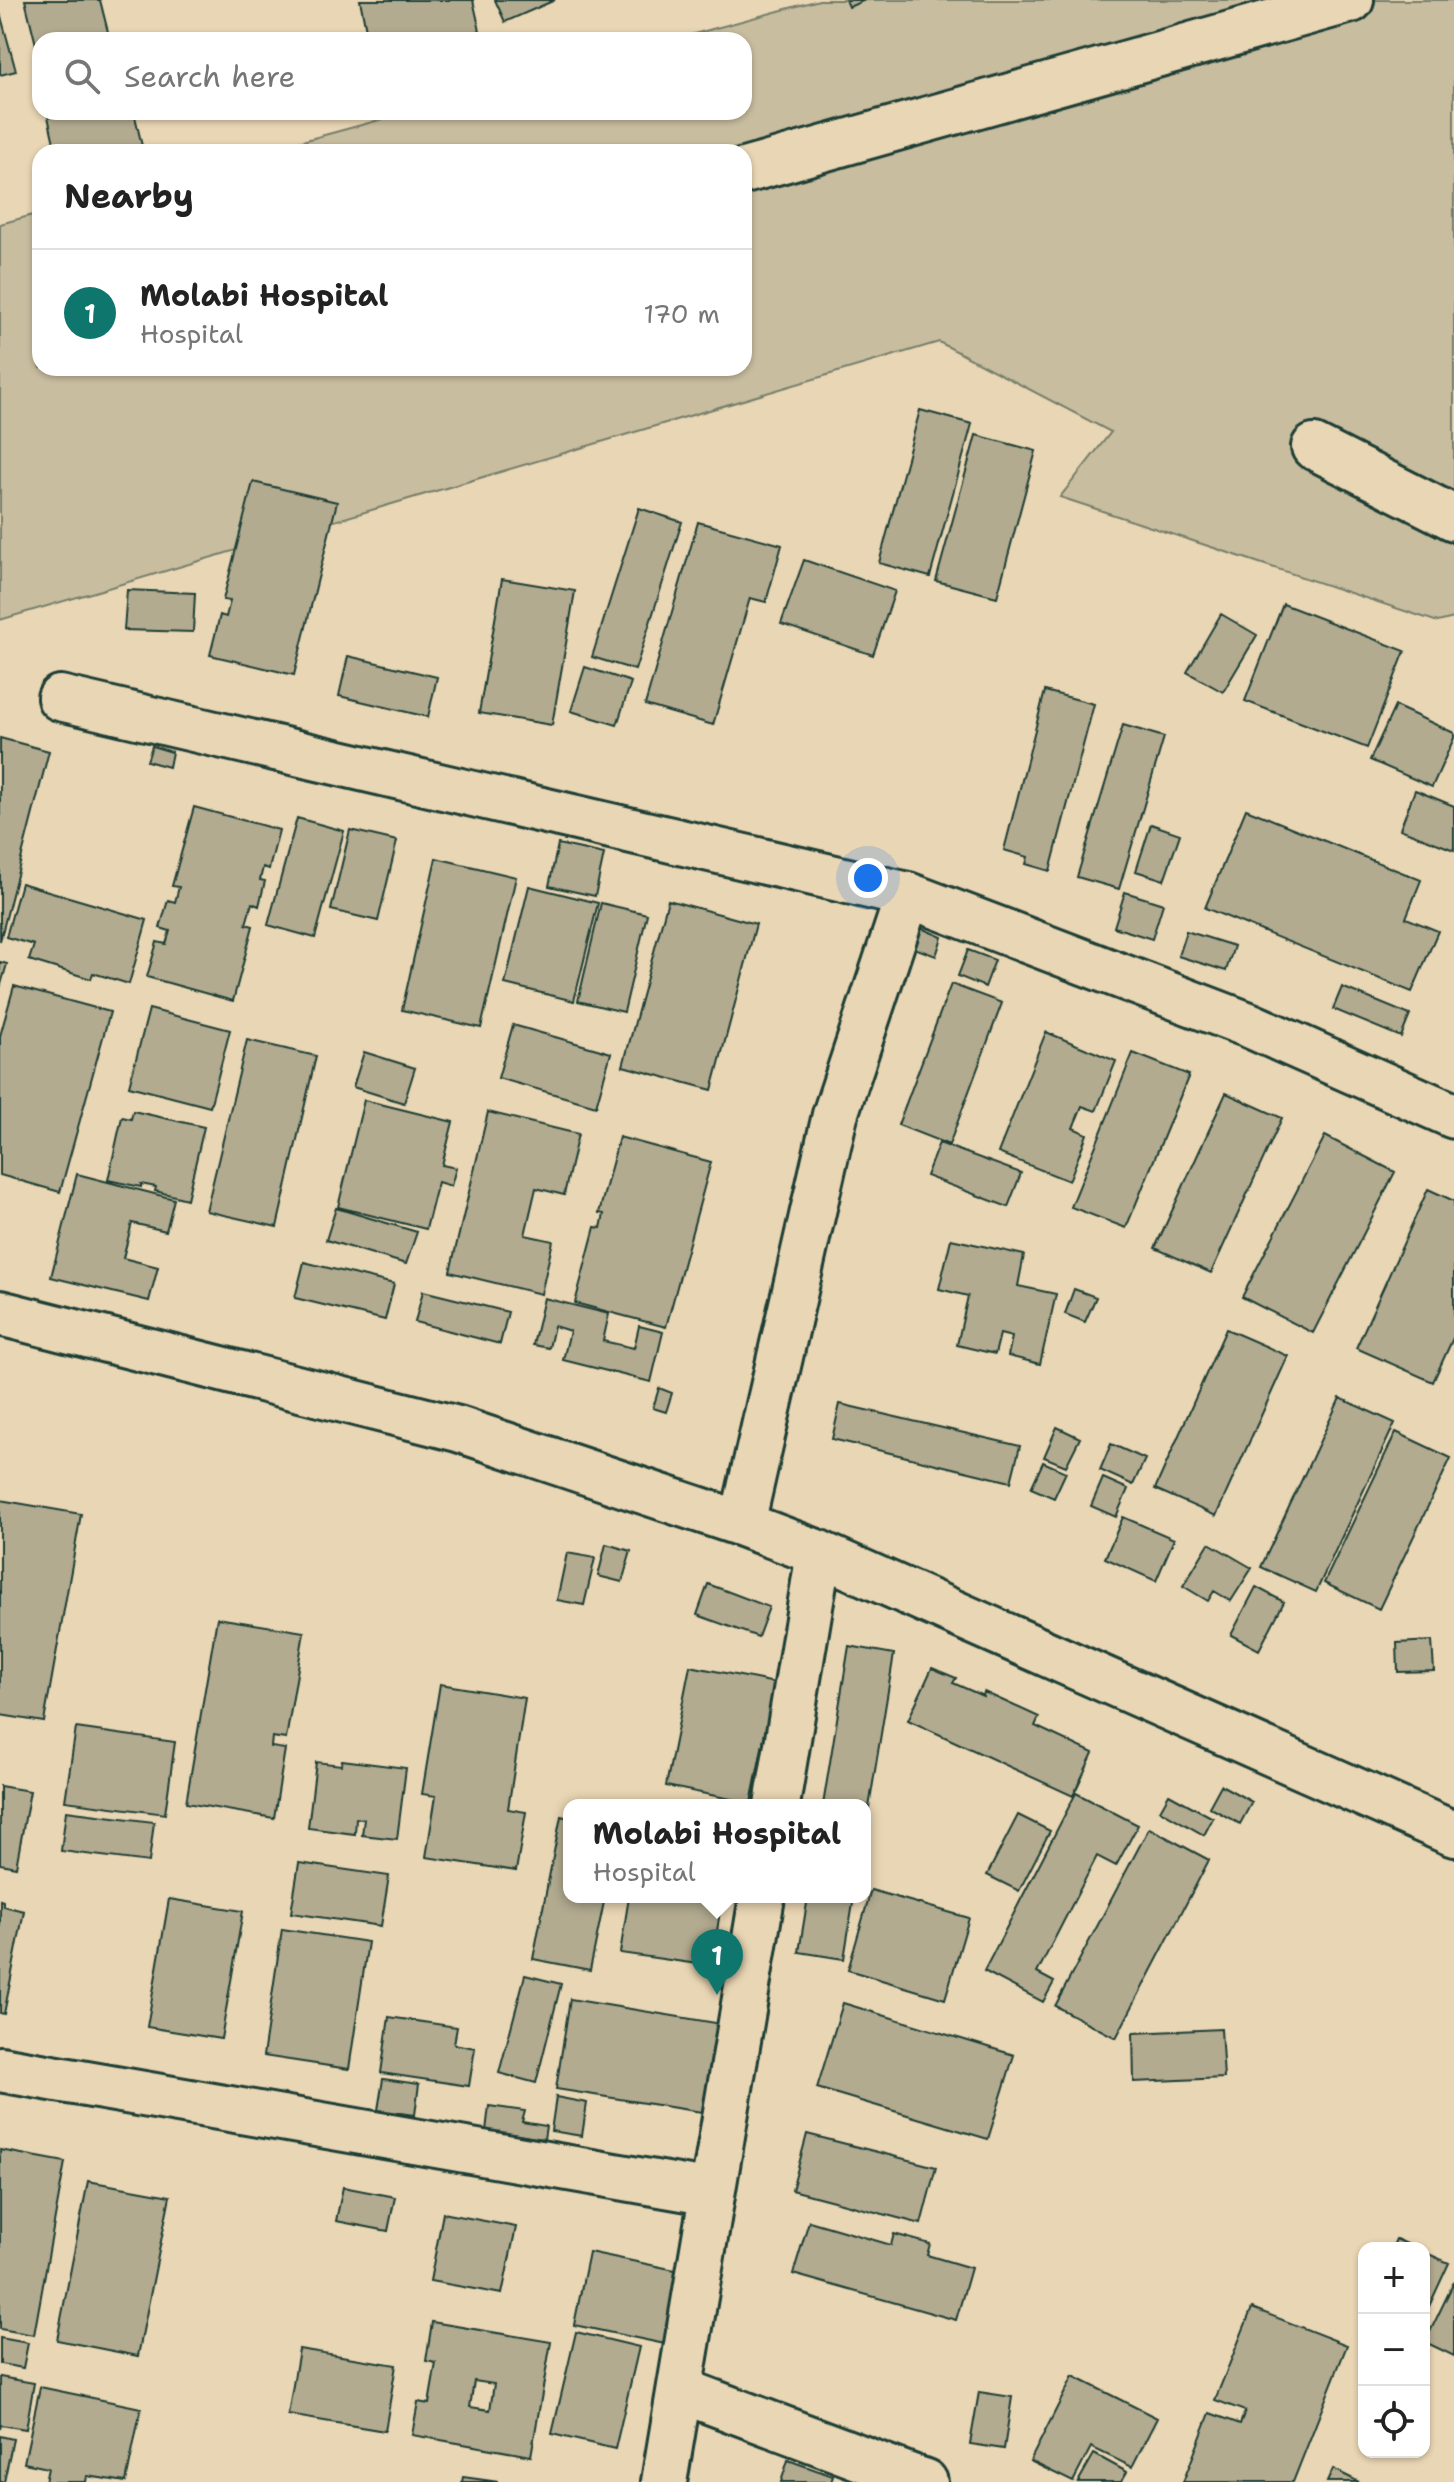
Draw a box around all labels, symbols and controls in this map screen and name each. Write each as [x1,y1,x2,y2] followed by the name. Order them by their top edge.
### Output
[32,32,752,120] search box
[60,54,104,98] icon: search
[124,56,295,97] text: Search here
[64,173,194,219] text: Nearby
[140,275,388,316] text: Molabi Hospital
[84,296,96,331] text: 1
[643,296,720,331] text: 170 m
[140,316,243,351] text: Hospital
[848,858,888,898] your location
[563,1799,871,1903] popup
[593,1813,841,1854] text: Molabi Hospital
[593,1854,696,1889] text: Hospital
[691,1929,743,1995] pin: 1
[1358,2242,1430,2458] map controls
[1358,2242,1430,2314] button: +
[1358,2314,1430,2386] button: −
[1358,2386,1430,2458] button: locate

